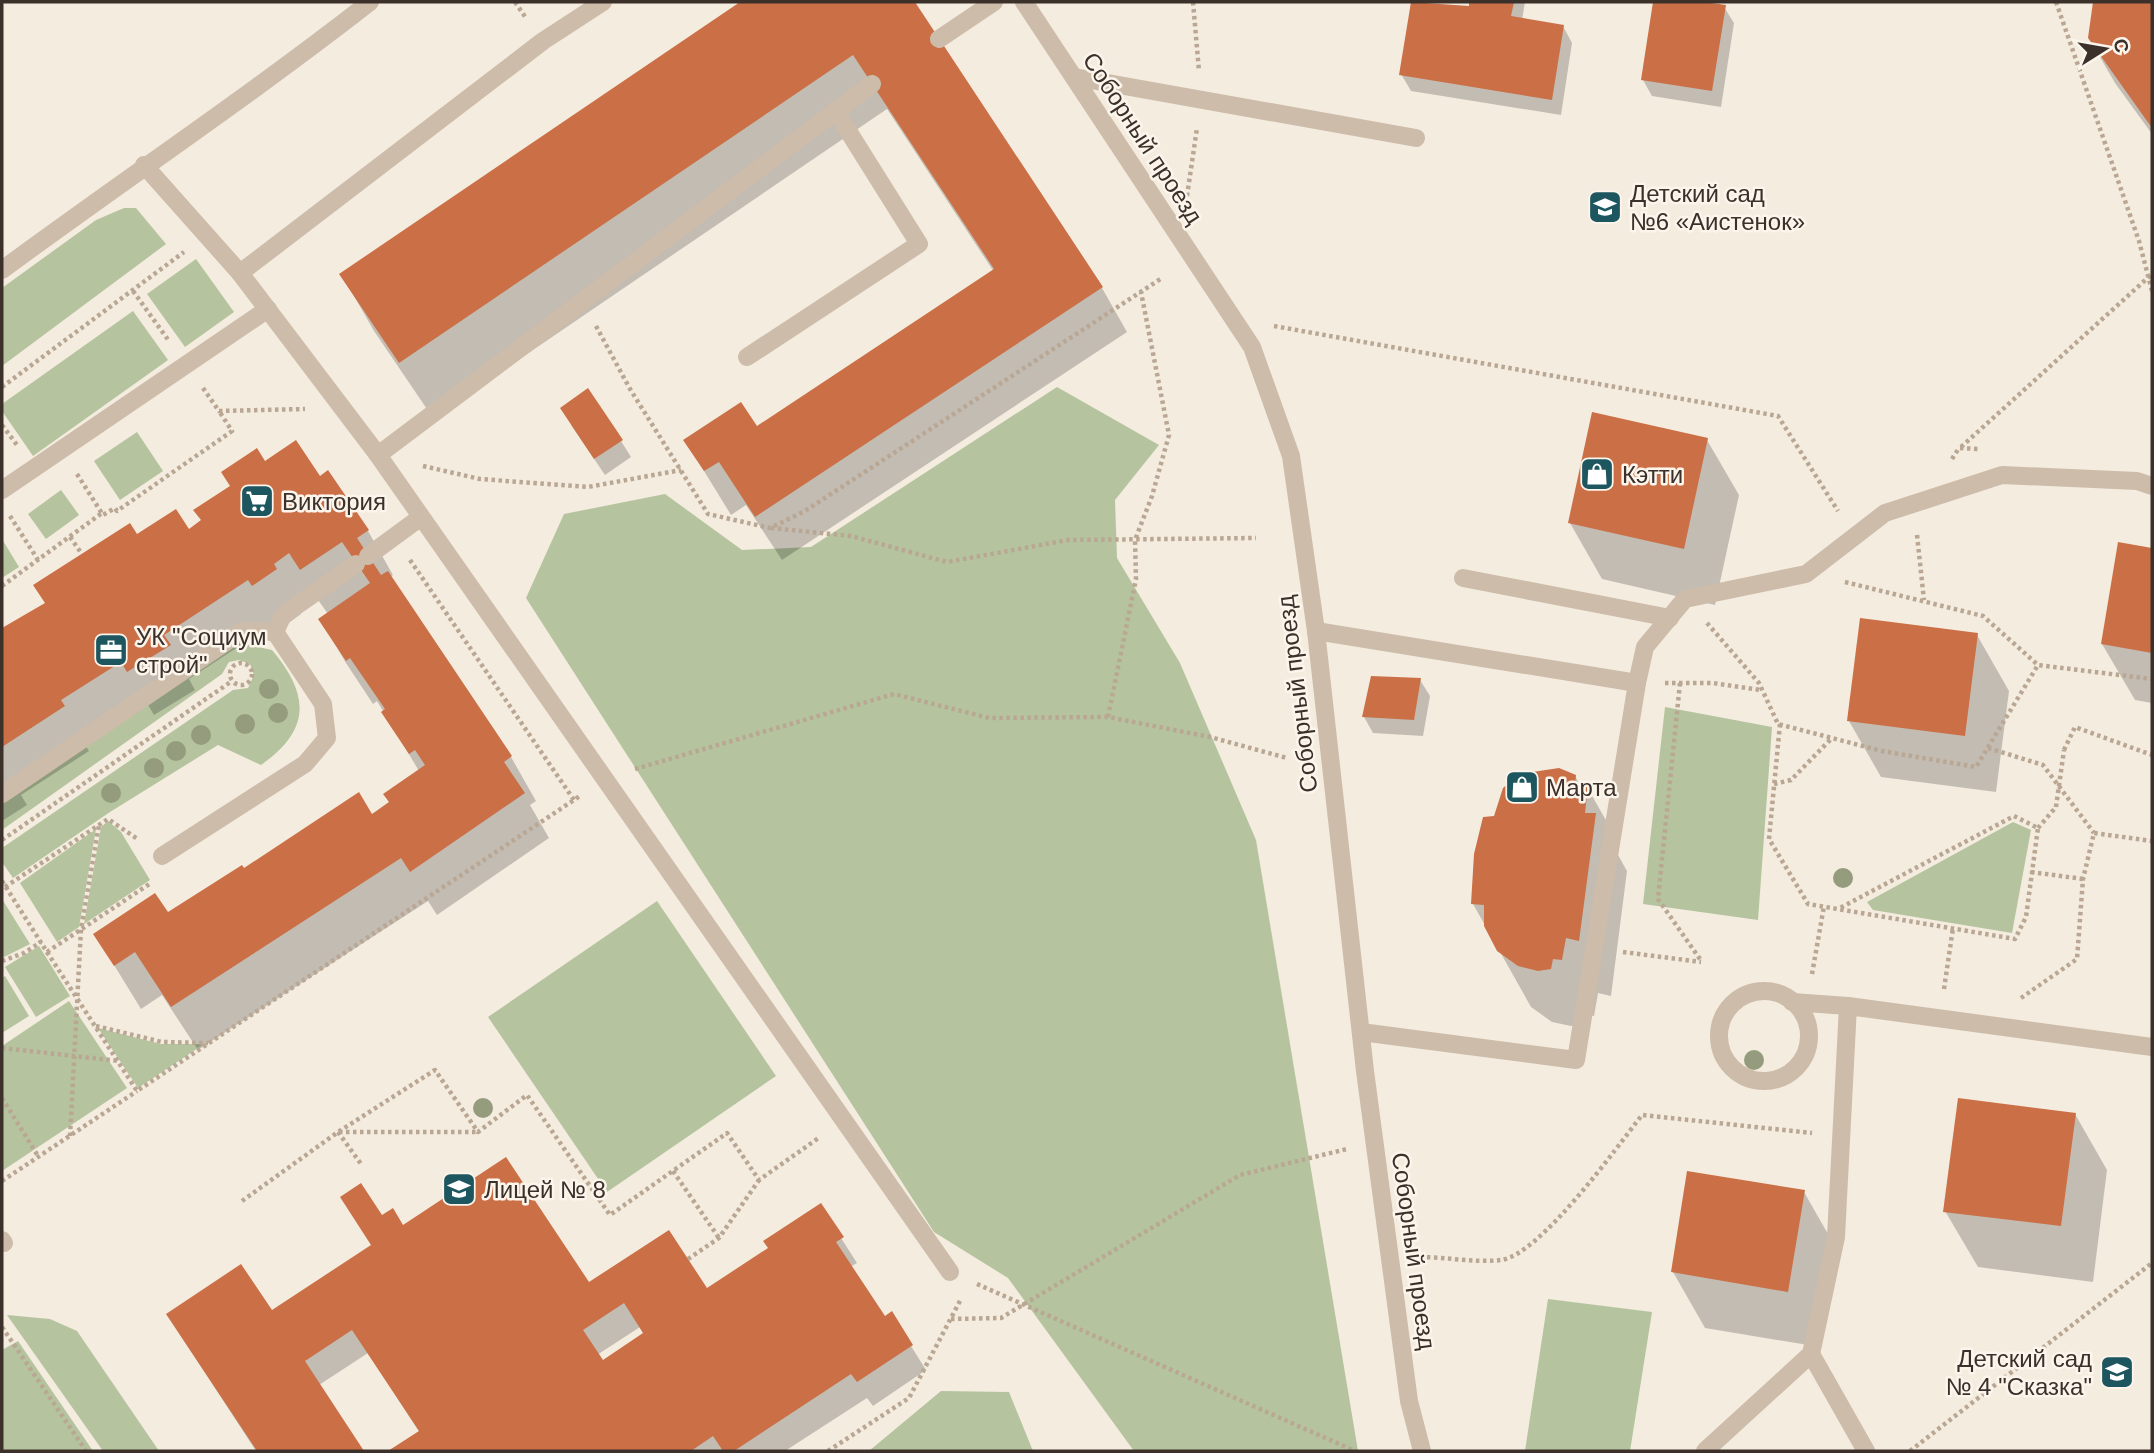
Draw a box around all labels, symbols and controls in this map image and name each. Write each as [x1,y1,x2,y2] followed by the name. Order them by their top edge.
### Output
[2070,14,2140,84] north arrow
[2110,37,2133,55] text: С
[1078,47,1208,229] street label: Соборный проезд
[1630,180,1805,235] place label: Детский сад №6 «Аистенок»
[1586,188,1624,226] school or university icon: Детский сад №6 «Аистенок»
[1578,455,1616,493] shop icon: Кэтти
[1622,461,1683,488] place label: Кэтти
[238,482,276,520] supermarket icon: Виктория
[282,488,386,515] place label: Виктория
[1271,594,1323,794] street label: Соборный проезд
[136,623,266,678] place label: УК "Социум строй"
[92,631,130,669] office icon: УК "Социум строй"
[1503,768,1541,806] shop icon: Марта
[1546,774,1617,801] place label: Марта
[1387,1151,1441,1351] street label: Соборный проезд
[440,1170,478,1208] school or university icon: Лицей № 8
[484,1176,606,1203] place label: Лицей № 8
[1946,1345,2092,1400] place label: Детский сад № 4 "Сказка"
[2098,1353,2136,1391] school or university icon: Детский сад № 4 "Сказка"

